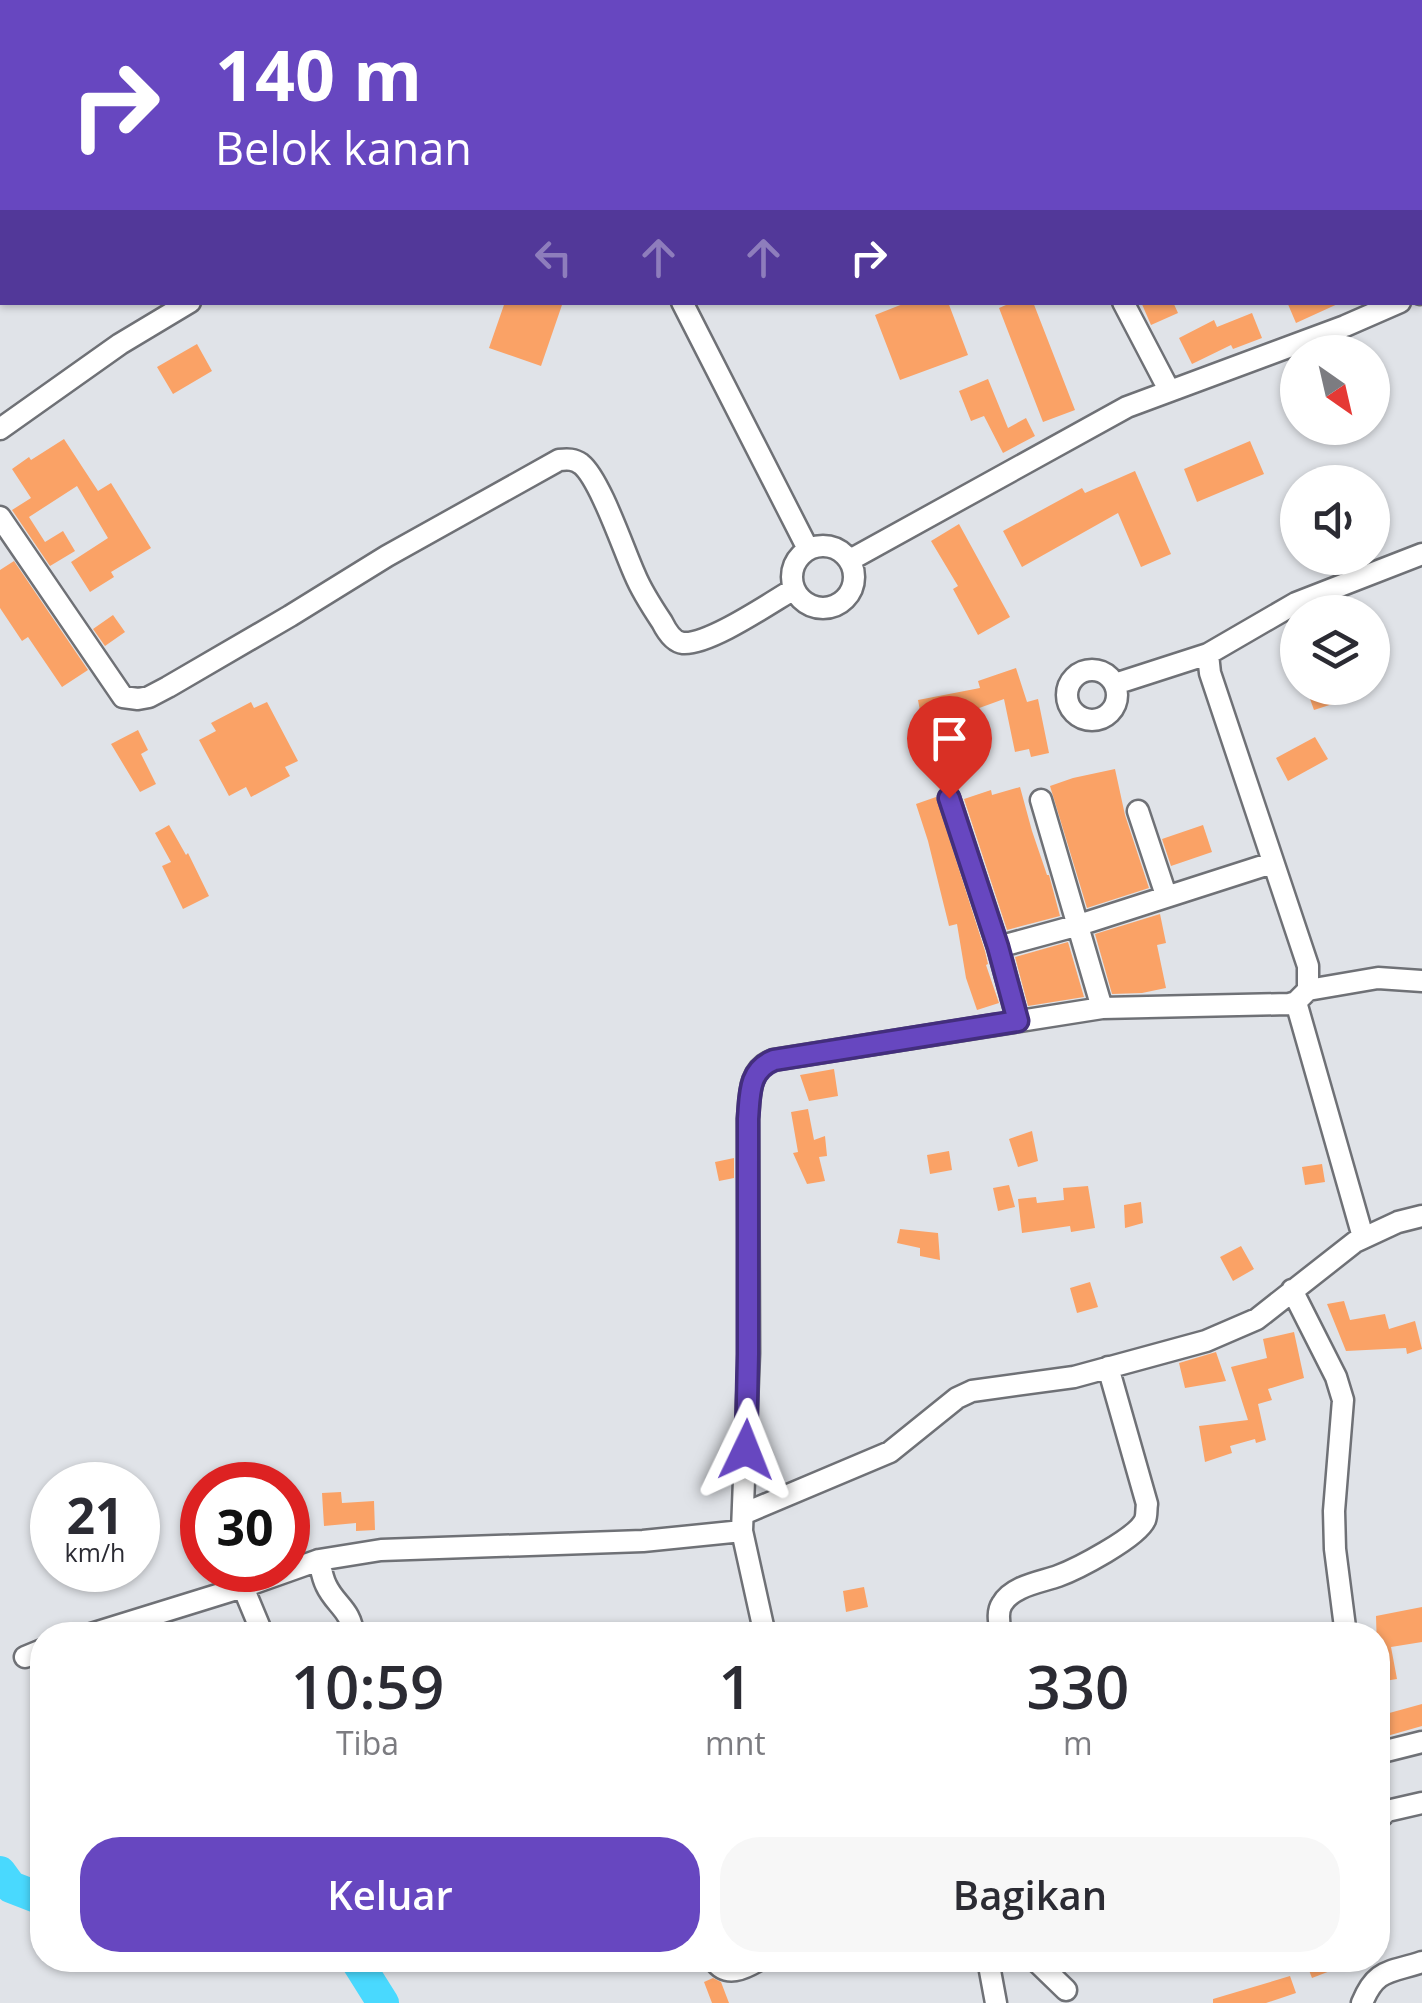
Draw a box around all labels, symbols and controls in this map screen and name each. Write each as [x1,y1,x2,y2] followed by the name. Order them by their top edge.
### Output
[215,26,422,122] text: 140 m
[50,40,180,170] icon: right
[215,117,472,178] text: Belok kanan
[526,230,581,285] icon: left
[631,230,686,285] icon: ahead
[736,230,791,285] icon: ahead
[841,230,896,285] icon: right
[1280,335,1390,445] north arrow
[1280,335,1390,705] map controls
[1280,465,1390,575] button: sound
[1280,595,1390,705] button: layers
[907,696,992,799] pin
[922,711,977,766] icon: arrive
[694,1398,798,1502] position arrow
[180,1462,310,1592] speed limit sign: 30
[66,1481,124,1549] text: 21
[65,1535,125,1569] text: km/h
[291,1645,444,1727] text: 10:59
[718,1645,753,1727] text: 1
[1026,1645,1129,1727] text: 330
[336,1721,399,1764] text: Tiba
[705,1721,766,1764] text: mnt
[1063,1721,1093,1764] text: m
[80,1837,700,1952] button: Keluar
[720,1837,1340,1952] button: Bagikan

